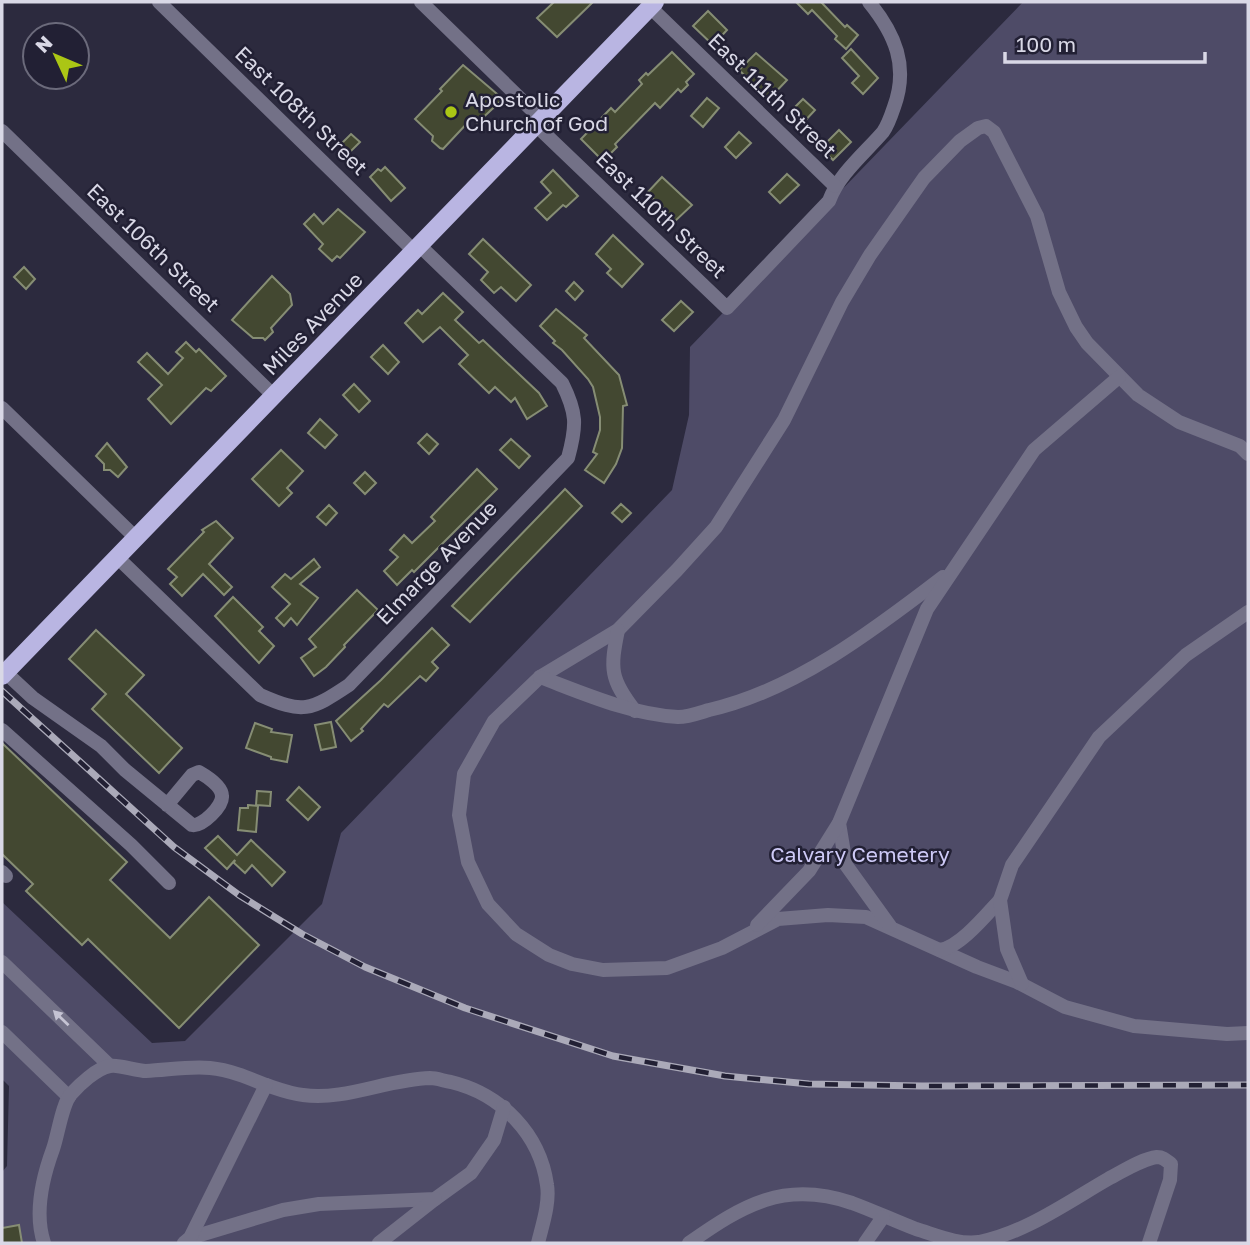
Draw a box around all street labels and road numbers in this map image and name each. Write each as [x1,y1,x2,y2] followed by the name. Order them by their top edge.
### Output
[703,27,842,163] street label: East 111th Street
[230,40,373,180] street label: East 108th Street
[591,145,732,283] street label: East 110th Street
[82,178,225,317] street label: East 106th Street
[257,266,368,380] street label: Miles Avenue
[371,495,502,630] street label: Elmarge Avenue

